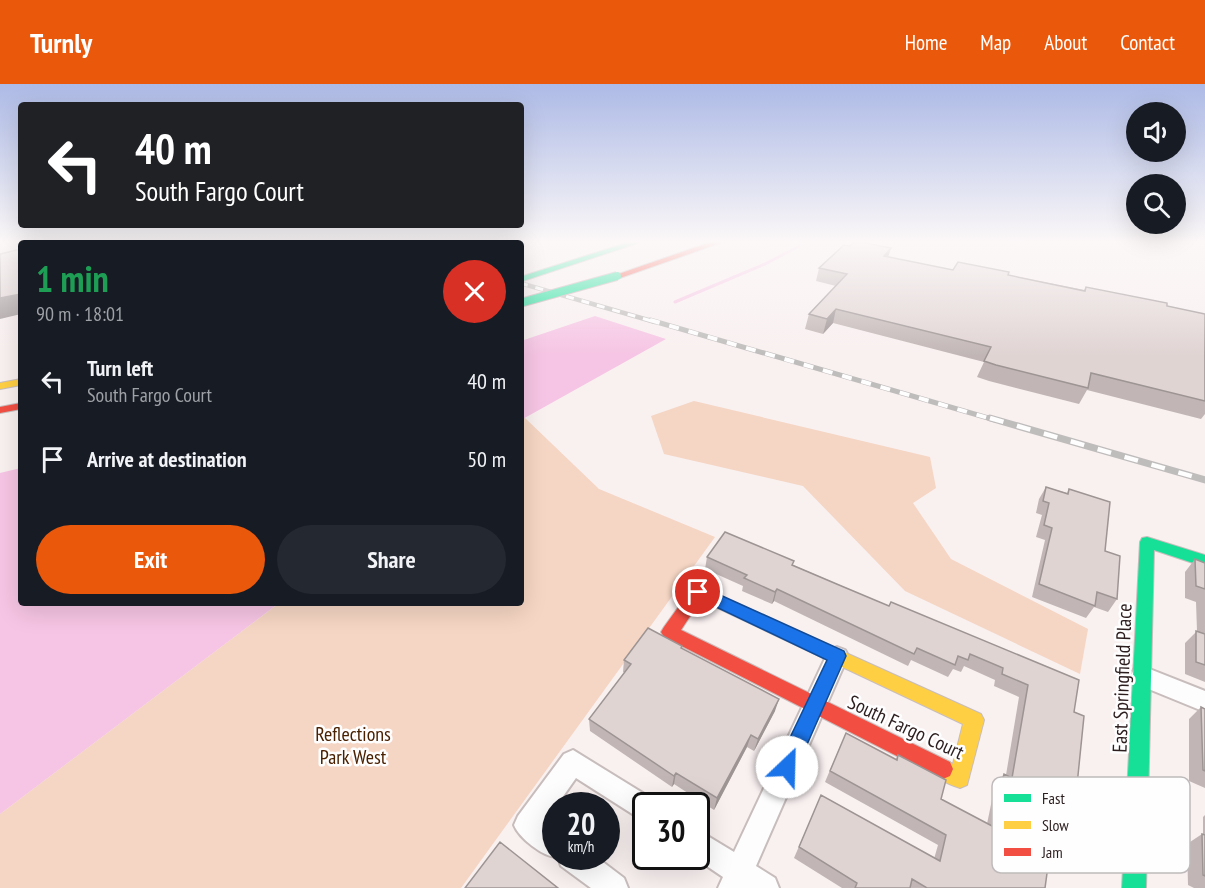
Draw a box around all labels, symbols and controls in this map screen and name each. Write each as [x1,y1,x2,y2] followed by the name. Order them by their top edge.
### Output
[30,24,92,61] text: Turnly
[905,29,947,56] text: Home
[980,29,1011,56] text: Map
[1044,29,1087,56] text: About
[1120,29,1175,56] text: Contact
[1126,102,1186,234] map controls
[1126,102,1186,162] button: sound
[135,121,212,176] text: 40 m
[36,126,114,204] icon: left
[135,174,304,208] text: South Fargo Court
[1126,174,1186,234] button: search
[36,255,109,302] text: 1 min
[443,260,506,323] button: close
[36,301,124,327] text: 90 m · 18:01
[87,354,153,382] text: Turn left
[36,365,69,398] icon: left
[467,367,506,395] text: 40 m
[87,382,212,408] text: South Fargo Court
[36,443,69,476] icon: arrive
[87,445,247,473] text: Arrive at destination
[467,445,506,473] text: 50 m
[36,525,265,594] button: Exit
[277,525,506,594] button: Share
[672,566,723,617] pin
[681,575,714,608] icon: arrive
[1106,603,1138,753] street label: East Springfield Place
[844,689,969,765] street label: South Fargo Court
[315,721,391,770] park label: Reflections Park West
[755,735,819,799] position arrow
[992,777,1190,873] legend
[1042,788,1065,808] text: Fast
[632,792,710,870] speed limit sign: 30
[567,804,595,843] text: 20
[1042,815,1069,835] text: Slow
[568,837,594,856] text: km/h
[1041,842,1063,862] text: Jam

